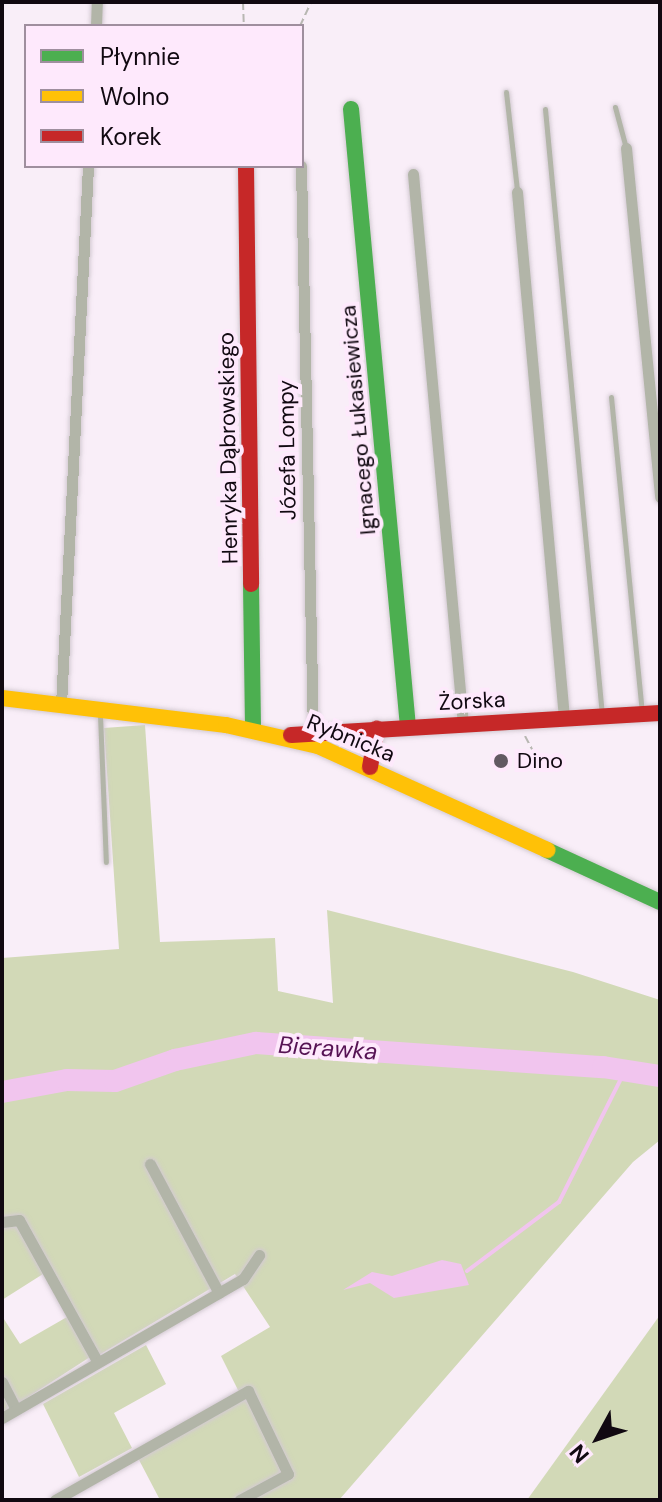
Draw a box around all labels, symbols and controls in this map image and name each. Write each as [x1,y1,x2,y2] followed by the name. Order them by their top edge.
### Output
[24,24,304,168] legend
[100,41,180,72] text: Płynnie
[100,81,170,112] text: Wolno
[100,121,162,152] text: Korek
[335,304,381,536] street label: Ignacego Łukasiewicza
[213,332,243,564] street label: Henryka Dąbrowskiego
[273,380,301,520] street label: Józefa Lompy
[438,686,506,716] street label: Żorska
[303,708,399,768] street label: Rybnicka
[517,748,563,774] place label: Dino
[492,752,510,770] marker: Dino
[277,1030,379,1066] water label: Bierawka
[558,1398,638,1478] north arrow
[563,1438,596,1469] text: N

